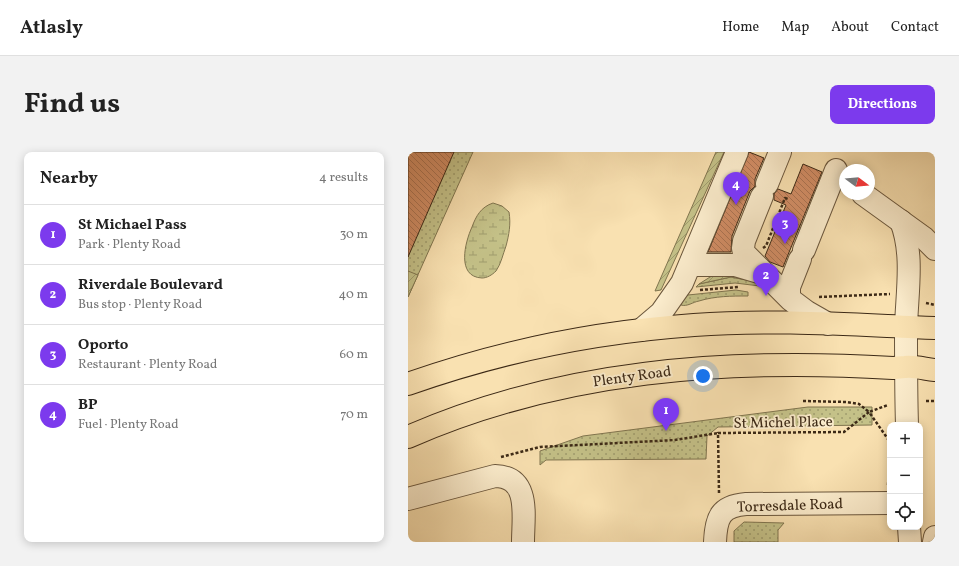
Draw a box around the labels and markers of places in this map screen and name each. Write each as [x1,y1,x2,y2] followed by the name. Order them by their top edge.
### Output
[723,172,749,205] pin: 4
[772,211,798,244] pin: 3
[753,263,779,296] pin: 2
[653,398,679,431] pin: 1

